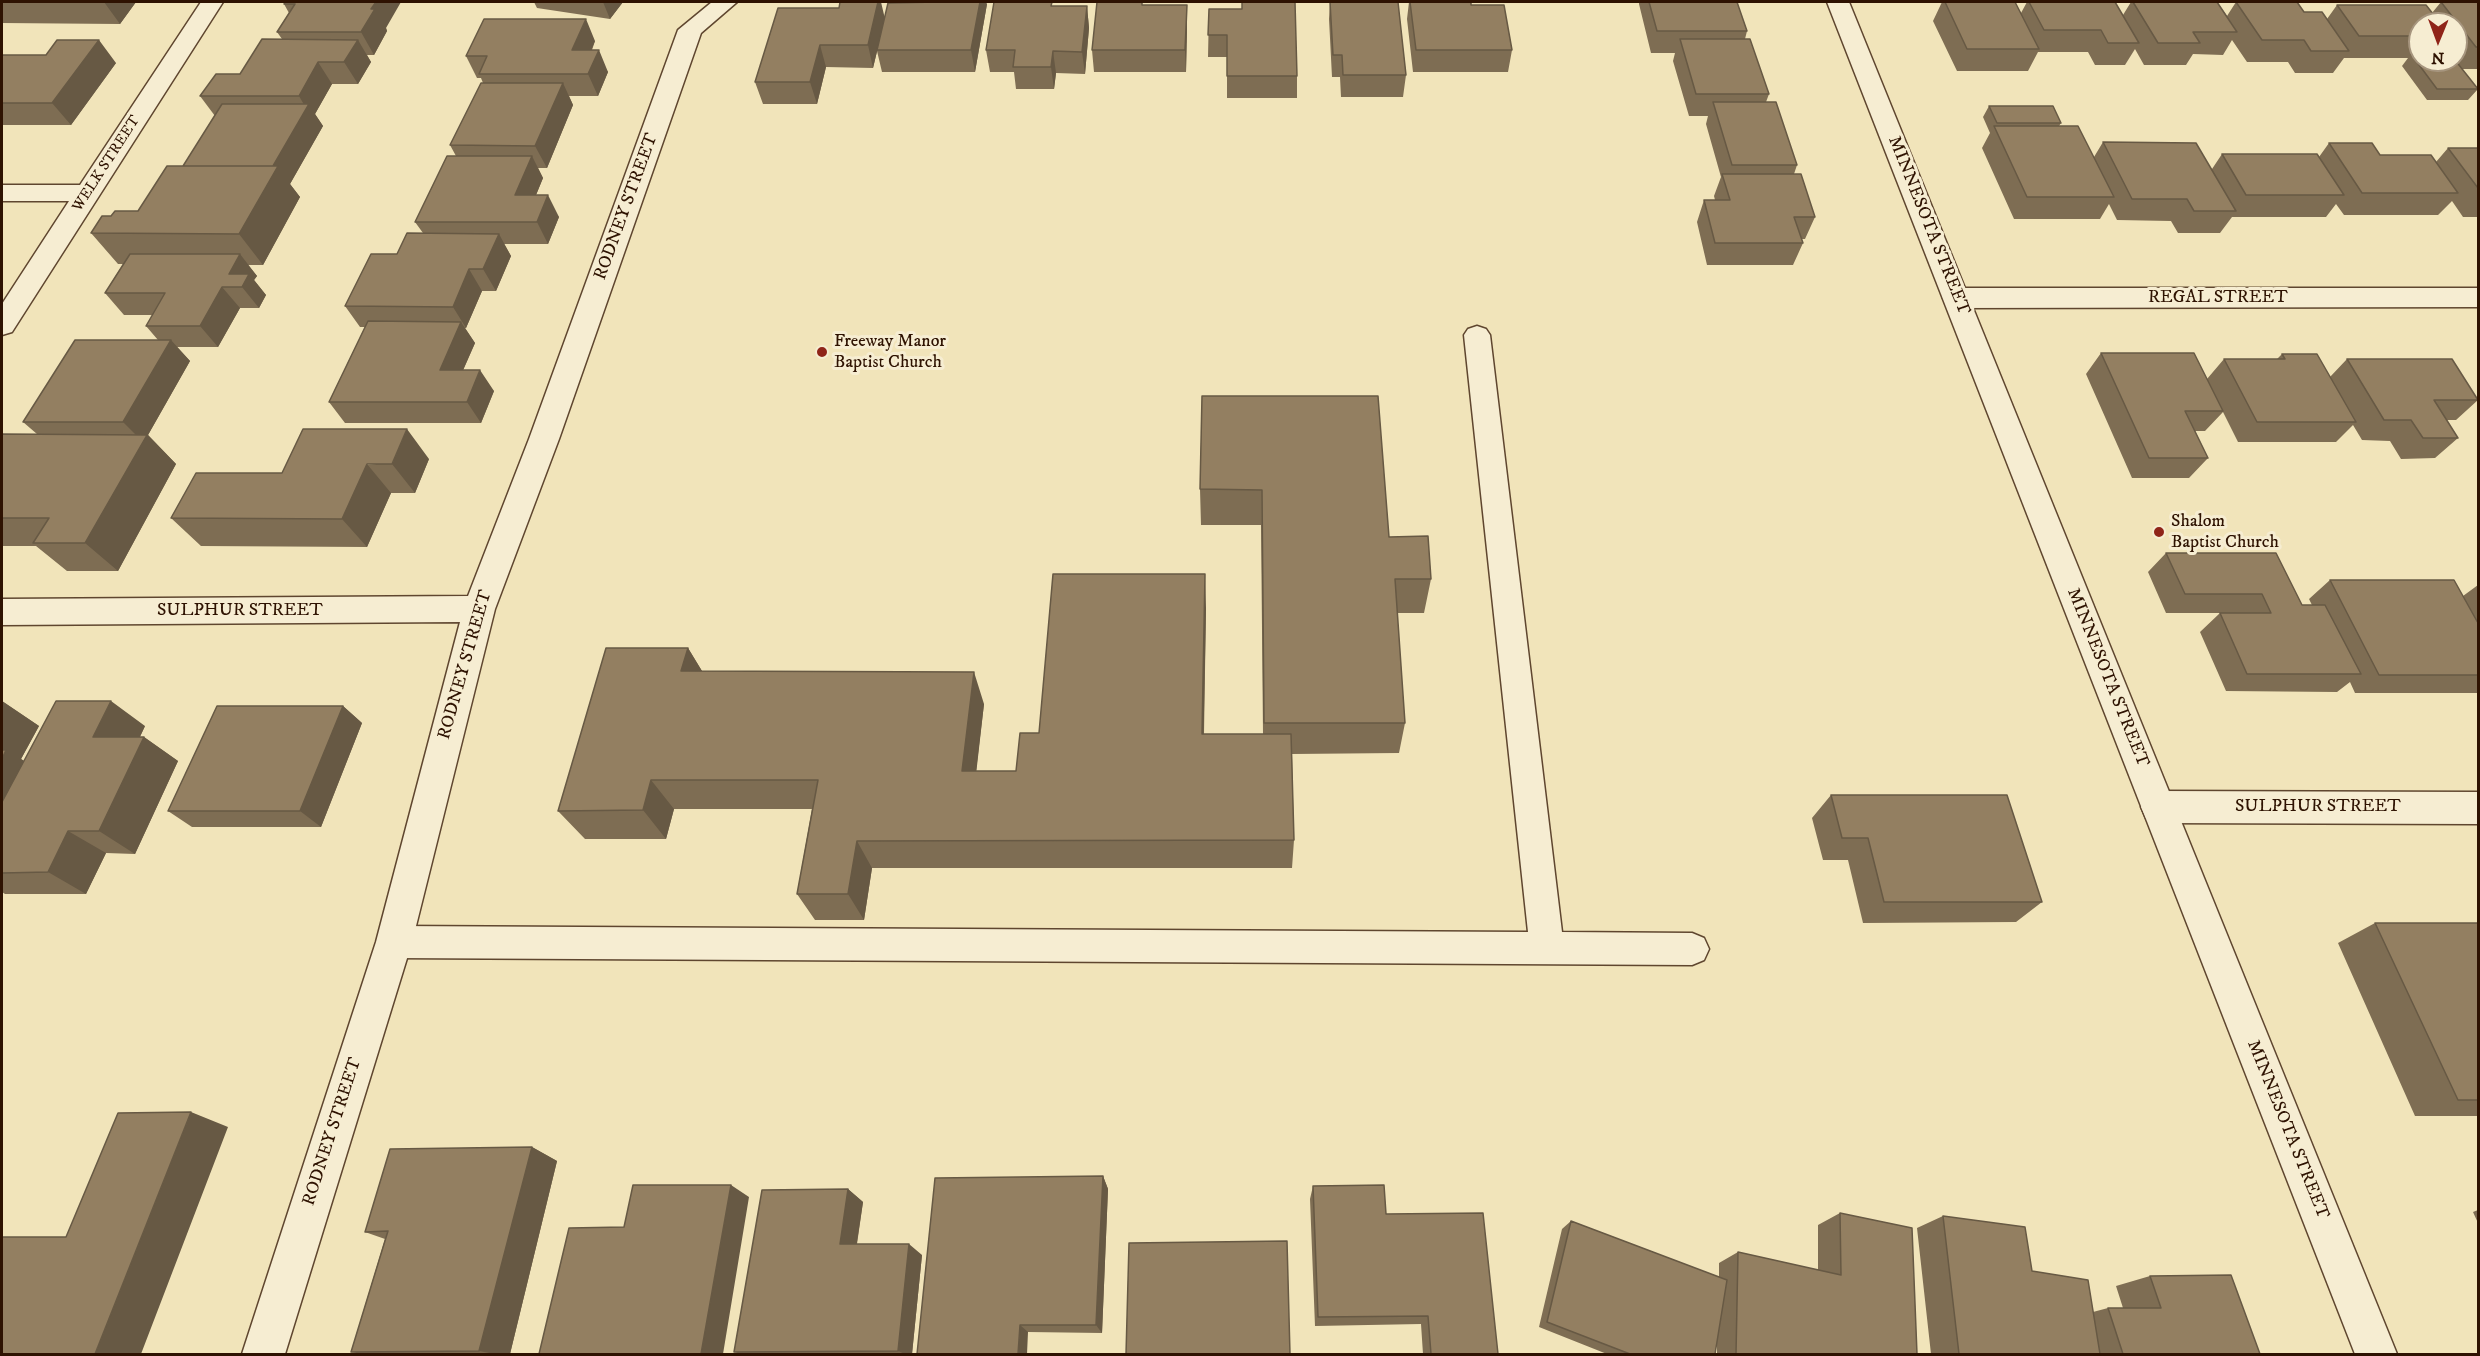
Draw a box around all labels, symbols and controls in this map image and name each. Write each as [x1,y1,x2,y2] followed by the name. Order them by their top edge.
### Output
[2408,12,2468,72] north arrow
[2431,48,2444,68] text: N
[69,113,145,215] street label: WELK STREET
[590,131,664,283] street label: RODNEY STREET
[1882,133,1974,319] street label: MINNESOTA STREET
[2148,287,2288,309] street label: REGAL STREET
[834,331,946,374] place label: Freeway Manor Baptist Church
[815,345,829,359] marker: Freeway Manor Baptist Church
[2171,511,2279,554] place label: Shalom Baptist Church
[2152,525,2166,539] marker: Shalom Baptist Church
[2061,585,2153,771] street label: MINNESOTA STREET
[434,588,498,742] street label: RODNEY STREET
[157,600,323,622] street label: SULPHUR STREET
[2235,796,2401,818] street label: SULPHUR STREET
[2241,1037,2333,1223] street label: MINNESOTA STREET
[299,1055,367,1209] street label: RODNEY STREET

